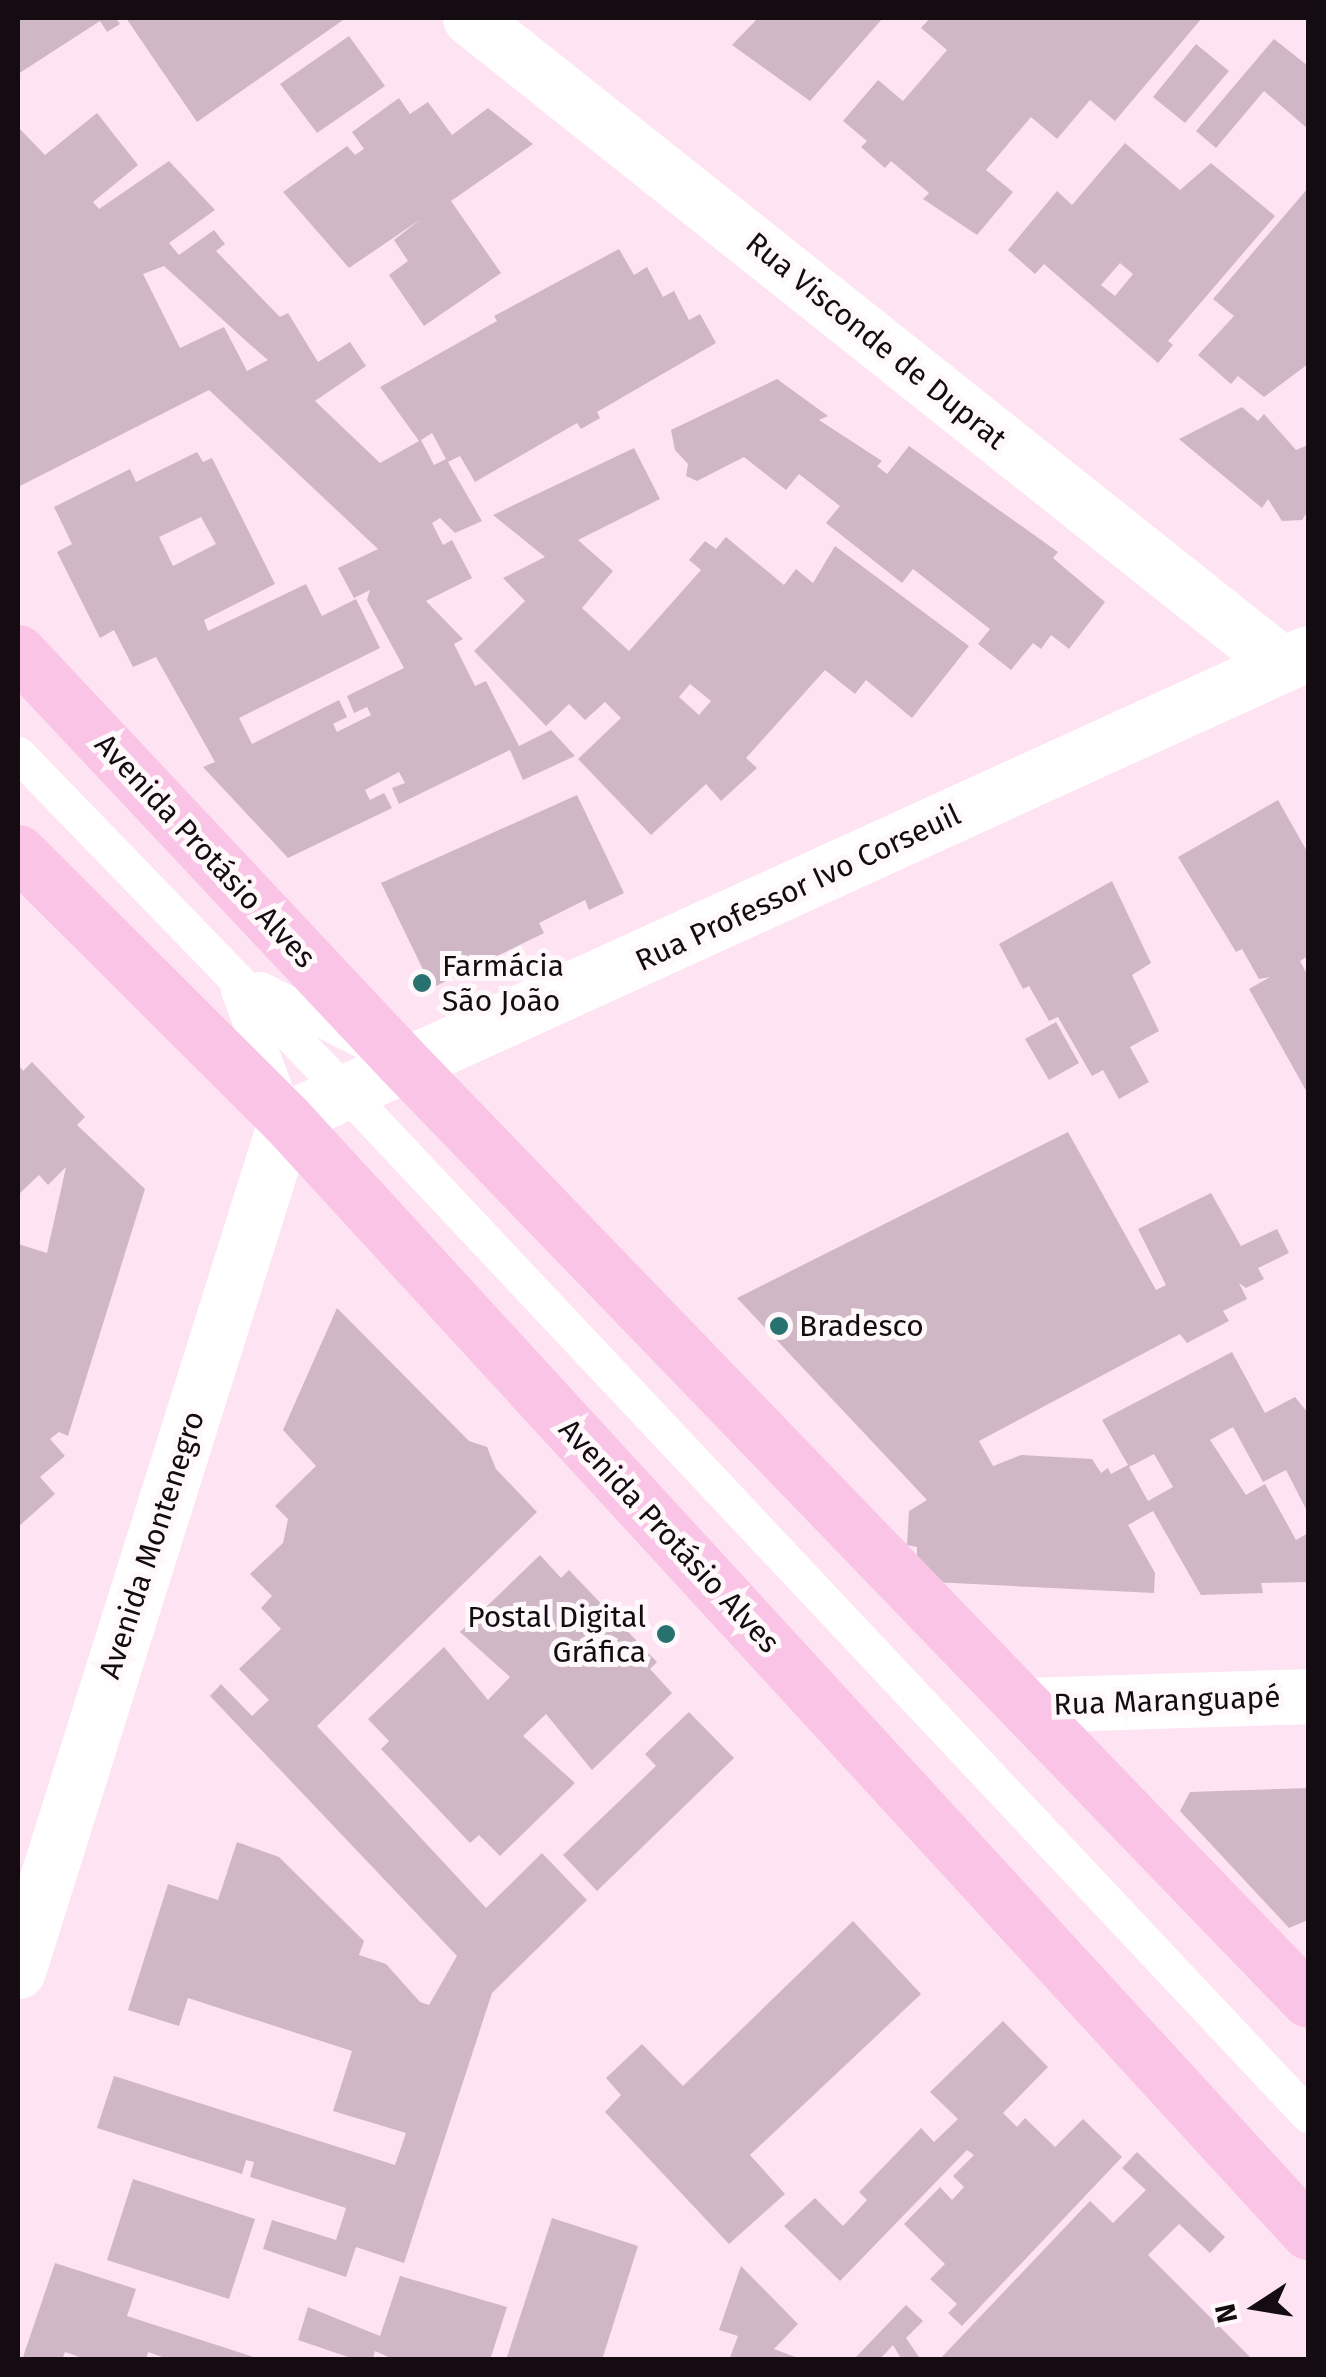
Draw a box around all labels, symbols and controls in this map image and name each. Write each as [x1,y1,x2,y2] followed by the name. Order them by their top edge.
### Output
[739,225,1013,457] street label: Rua Visconde de Duprat
[87,727,323,975] street label: Avenida Protásio Alves
[630,797,966,979] street label: Rua Professor Ivo Corseuil
[442,948,564,1018] place label: Farmácia São João
[411,972,433,994] marker: Farmácia São João
[799,1308,924,1344] place label: Bradesco
[768,1315,790,1337] marker: Bradesco
[92,1407,212,1683] street label: Avenida Montenegro
[551,1412,787,1660] street label: Avenida Protásio Alves
[467,1599,646,1670] place label: Postal Digital Gráfica
[655,1623,677,1645] marker: Postal Digital Gráfica
[1053,1679,1281,1723] street label: Rua Maranguapé
[1206,2257,1306,2357] north arrow
[1208,2301,1244,2326] text: N

